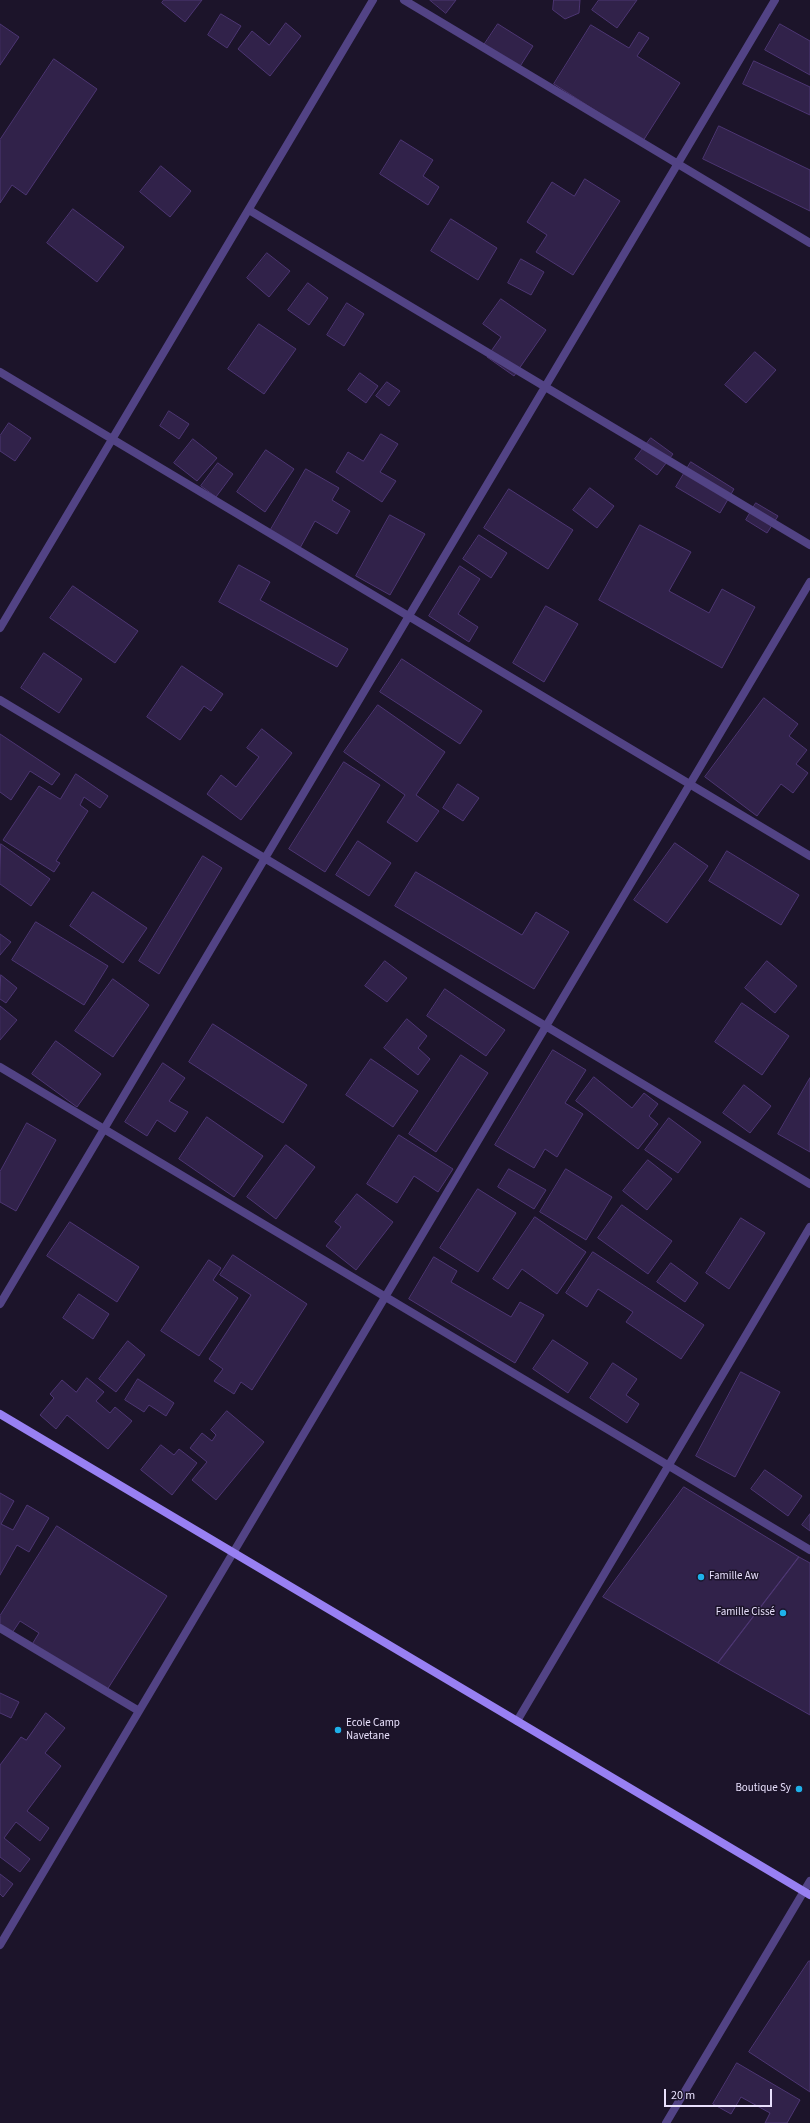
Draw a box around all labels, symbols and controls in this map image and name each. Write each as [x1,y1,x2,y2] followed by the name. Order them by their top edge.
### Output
[709,1570,759,1584] place label: Famille Aw
[696,1572,706,1582] marker: Famille Aw
[716,1606,775,1620] place label: Famille Cissé
[778,1608,788,1618] marker: Famille Cissé
[346,1717,400,1743] place label: Ecole Camp Navetane
[333,1725,343,1735] marker: Ecole Camp Navetane
[735,1782,791,1796] place label: Boutique Sy
[794,1784,804,1794] marker: Boutique Sy
[666,2081,774,2107] scale bar
[671,2087,695,2104] text: 20 m

